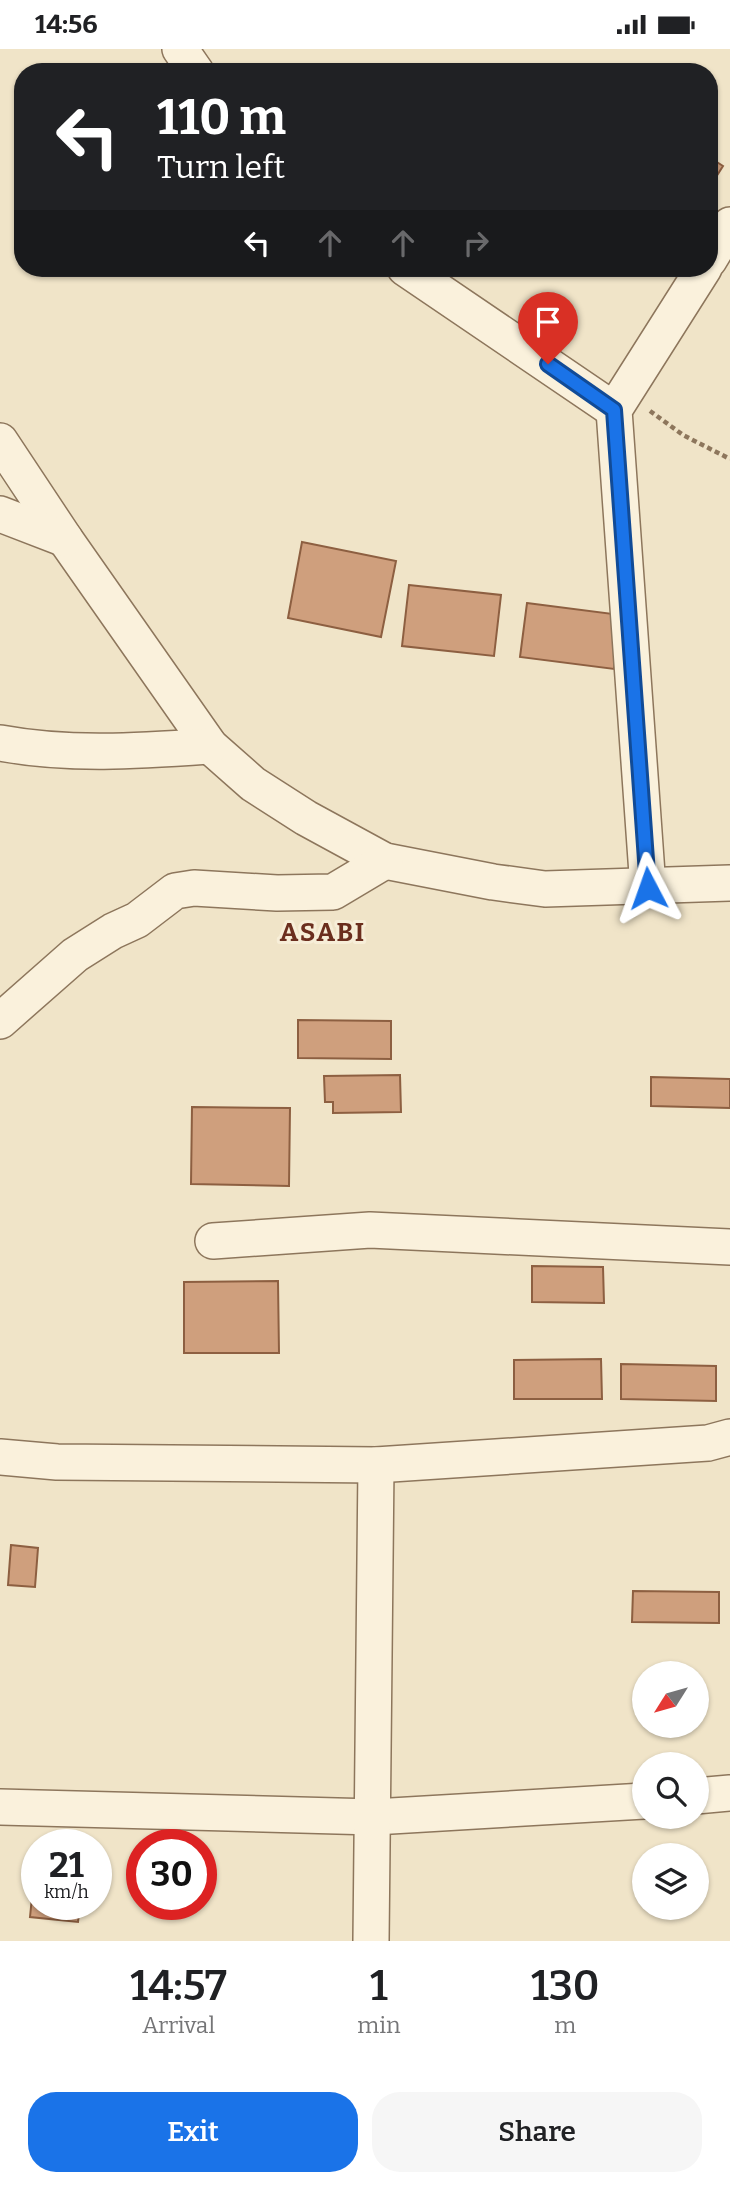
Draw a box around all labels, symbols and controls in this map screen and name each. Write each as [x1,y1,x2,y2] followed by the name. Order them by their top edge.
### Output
[35,9,98,40] text: 14:56
[157,88,286,147] text: 110 m
[42,91,133,182] icon: left
[157,148,285,186] text: Turn left
[238,224,276,262] icon: left
[311,224,349,262] icon: ahead
[384,224,422,262] icon: ahead
[457,224,495,262] icon: right
[518,292,578,364] pin
[529,303,567,341] icon: arrive
[611,851,685,925] position arrow
[280,917,366,948] district label: ASABI
[632,1661,709,1738] north arrow
[632,1661,709,1920] map controls
[632,1752,709,1829] button: search
[126,1829,217,1920] speed limit sign: 30
[632,1843,709,1920] button: layers
[49,1844,84,1886] text: 21
[44,1881,89,1903] text: km/h
[130,1961,227,2011] text: 14:57
[370,1961,388,2011] text: 1
[531,1961,600,2011] text: 130
[142,2011,215,2039] text: Arrival
[357,2011,401,2039] text: min
[554,2011,576,2039] text: m
[28,2092,358,2172] button: Exit
[372,2092,702,2172] button: Share

